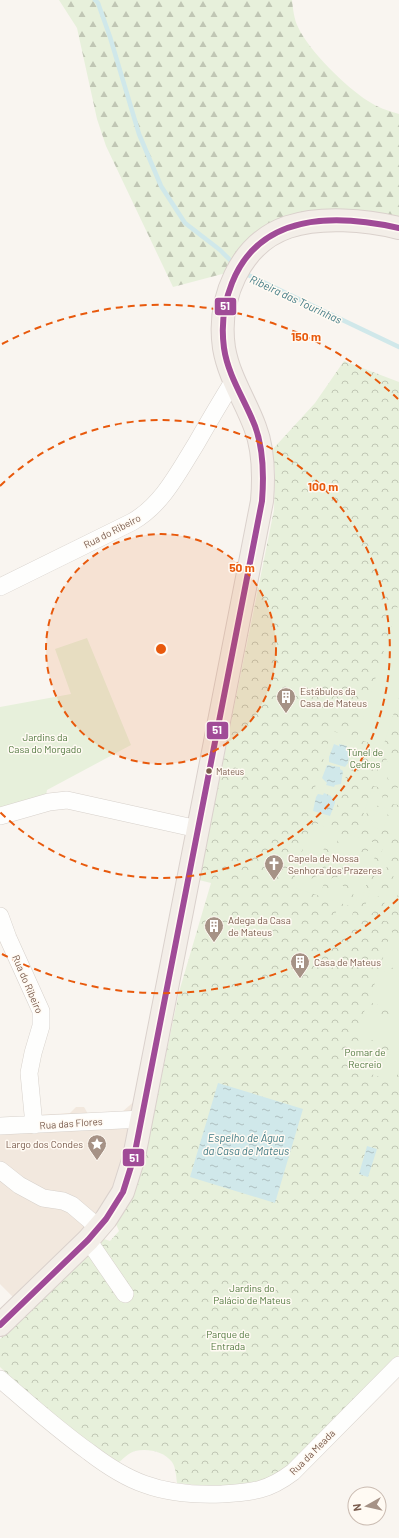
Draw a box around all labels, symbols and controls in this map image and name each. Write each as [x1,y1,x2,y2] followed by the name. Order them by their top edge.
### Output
[248,272,344,326] water label: Ribeira das Tourinhas
[214,297,237,316] line badge: 51
[220,299,230,312] text: 51
[291,329,321,343] text: 150 m
[308,479,338,493] text: 100 m
[81,511,143,551] street label: Rua do Ribeiro
[229,560,255,574] text: 50 m
[154,642,168,656] centre of rings
[300,685,367,709] place label: Estábulos da Casa de Mateus
[275,686,297,714] building icon: Estábulos da Casa de Mateus
[206,721,229,740] line badge: 51
[212,723,222,736] text: 51
[8,731,82,755] park label: Jardins da Casa do Morgado
[347,746,383,770] park label: Túnel de Cedros
[204,766,214,776] marker: Mateus
[216,766,244,777] place label: Mateus
[288,852,382,876] place label: Capela de Nossa Senhora dos Prazeres
[263,853,285,881] church icon: Capela de Nossa Senhora dos Prazeres
[228,914,291,938] place label: Adega da Casa de Mateus
[203,915,225,943] building icon: Adega da Casa de Mateus
[289,951,311,979] building icon: Casa de Mateus
[10,953,46,1015] street label: Rua do Ribeiro
[314,956,381,968] place label: Casa de Mateus
[345,1046,386,1070] park label: Pomar de Recreio
[39,1115,103,1131] street label: Rua das Flores
[203,1131,289,1157] water label: Espelho de Água da Casa de Mateus
[86,1133,108,1161] place icon: Largo dos Condes
[6,1138,83,1150] place label: Largo dos Condes
[122,1148,145,1167] line badge: 51
[129,1151,139,1164] text: 51
[213,1282,291,1306] park label: Jardins do Palácio de Mateus
[206,1328,250,1352] park label: Parque de Entrada
[287,1427,337,1477] street label: Rua da Meada
[347,1486,387,1526] north arrow
[350,1503,364,1512] text: N

